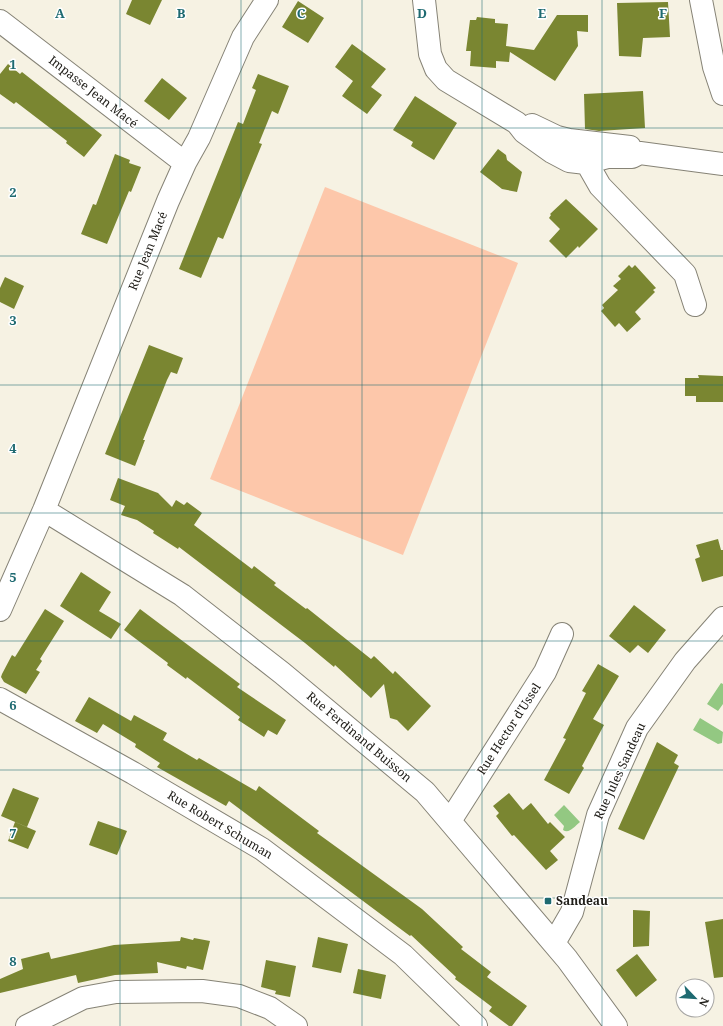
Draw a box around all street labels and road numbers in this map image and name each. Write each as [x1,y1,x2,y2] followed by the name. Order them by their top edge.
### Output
[45,51,141,132] street label: Impasse Jean Macé
[124,209,171,293] street label: Rue Jean Macé
[472,679,545,778] street label: Rue Hector d'Ussel
[303,688,416,786] street label: Rue Ferdinand Buisson
[590,719,650,822] street label: Rue Jules Sandeau
[164,786,276,863] street label: Rue Robert Schuman

